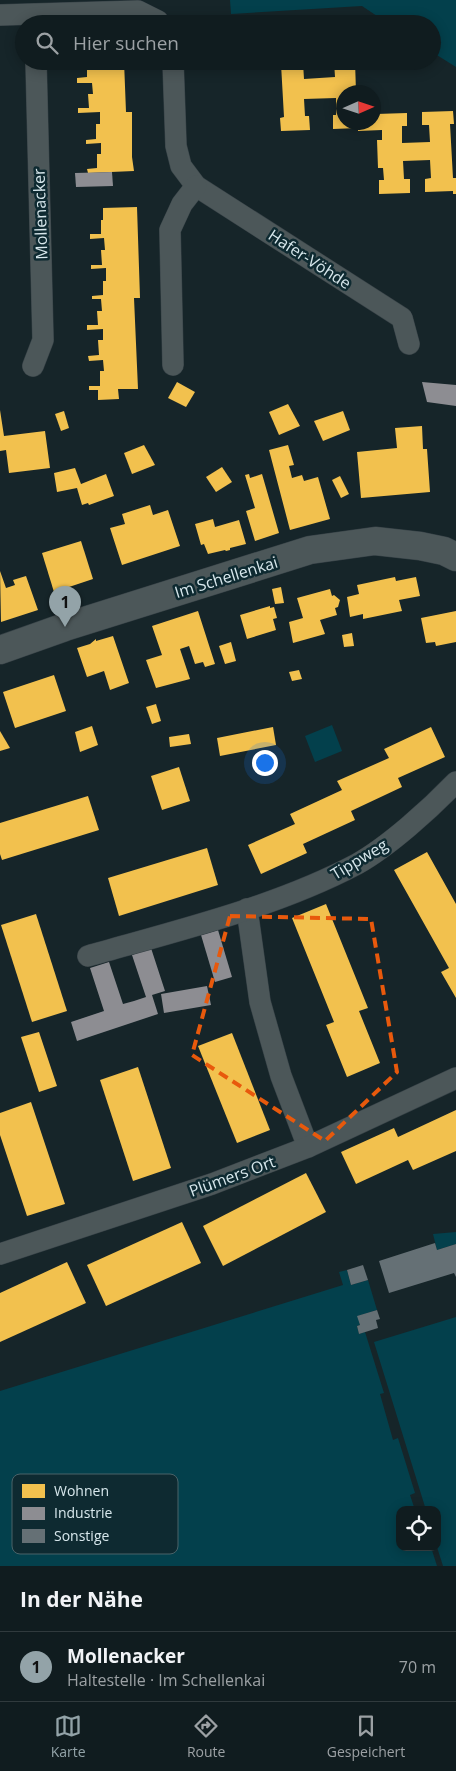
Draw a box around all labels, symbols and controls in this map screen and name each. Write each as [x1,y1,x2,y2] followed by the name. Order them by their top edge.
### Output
[15,15,441,70] search box
[33,29,61,57] icon: search
[73,30,179,56] text: Hier suchen
[336,85,381,130] north arrow
[27,167,53,260] street label: Mollenacker
[264,224,356,294] street label: Hafer-Vöhde
[172,551,280,603] street label: Im Schellenkai
[49,586,81,627] pin: 1
[252,750,278,776] your location
[327,833,392,885] street label: Tippweg
[186,1150,278,1202] street label: Plümers Ort
[12,1474,178,1554] legend
[54,1481,109,1500] text: Wohnen
[54,1503,113,1522] text: Industrie
[396,1506,441,1551] map controls
[396,1506,441,1551] button: locate
[54,1526,109,1545] text: Sonstige
[20,1585,143,1613] text: In der Nähe
[67,1643,185,1669] text: Mollenacker
[31,1656,41,1678] text: 1
[399,1656,436,1678] text: 70 m
[67,1669,265,1691] text: Haltestelle · Im Schellenkai
[51,1712,86,1761] tab: Karte
[187,1712,225,1761] tab: Route
[327,1712,405,1761] tab: Gespeichert

